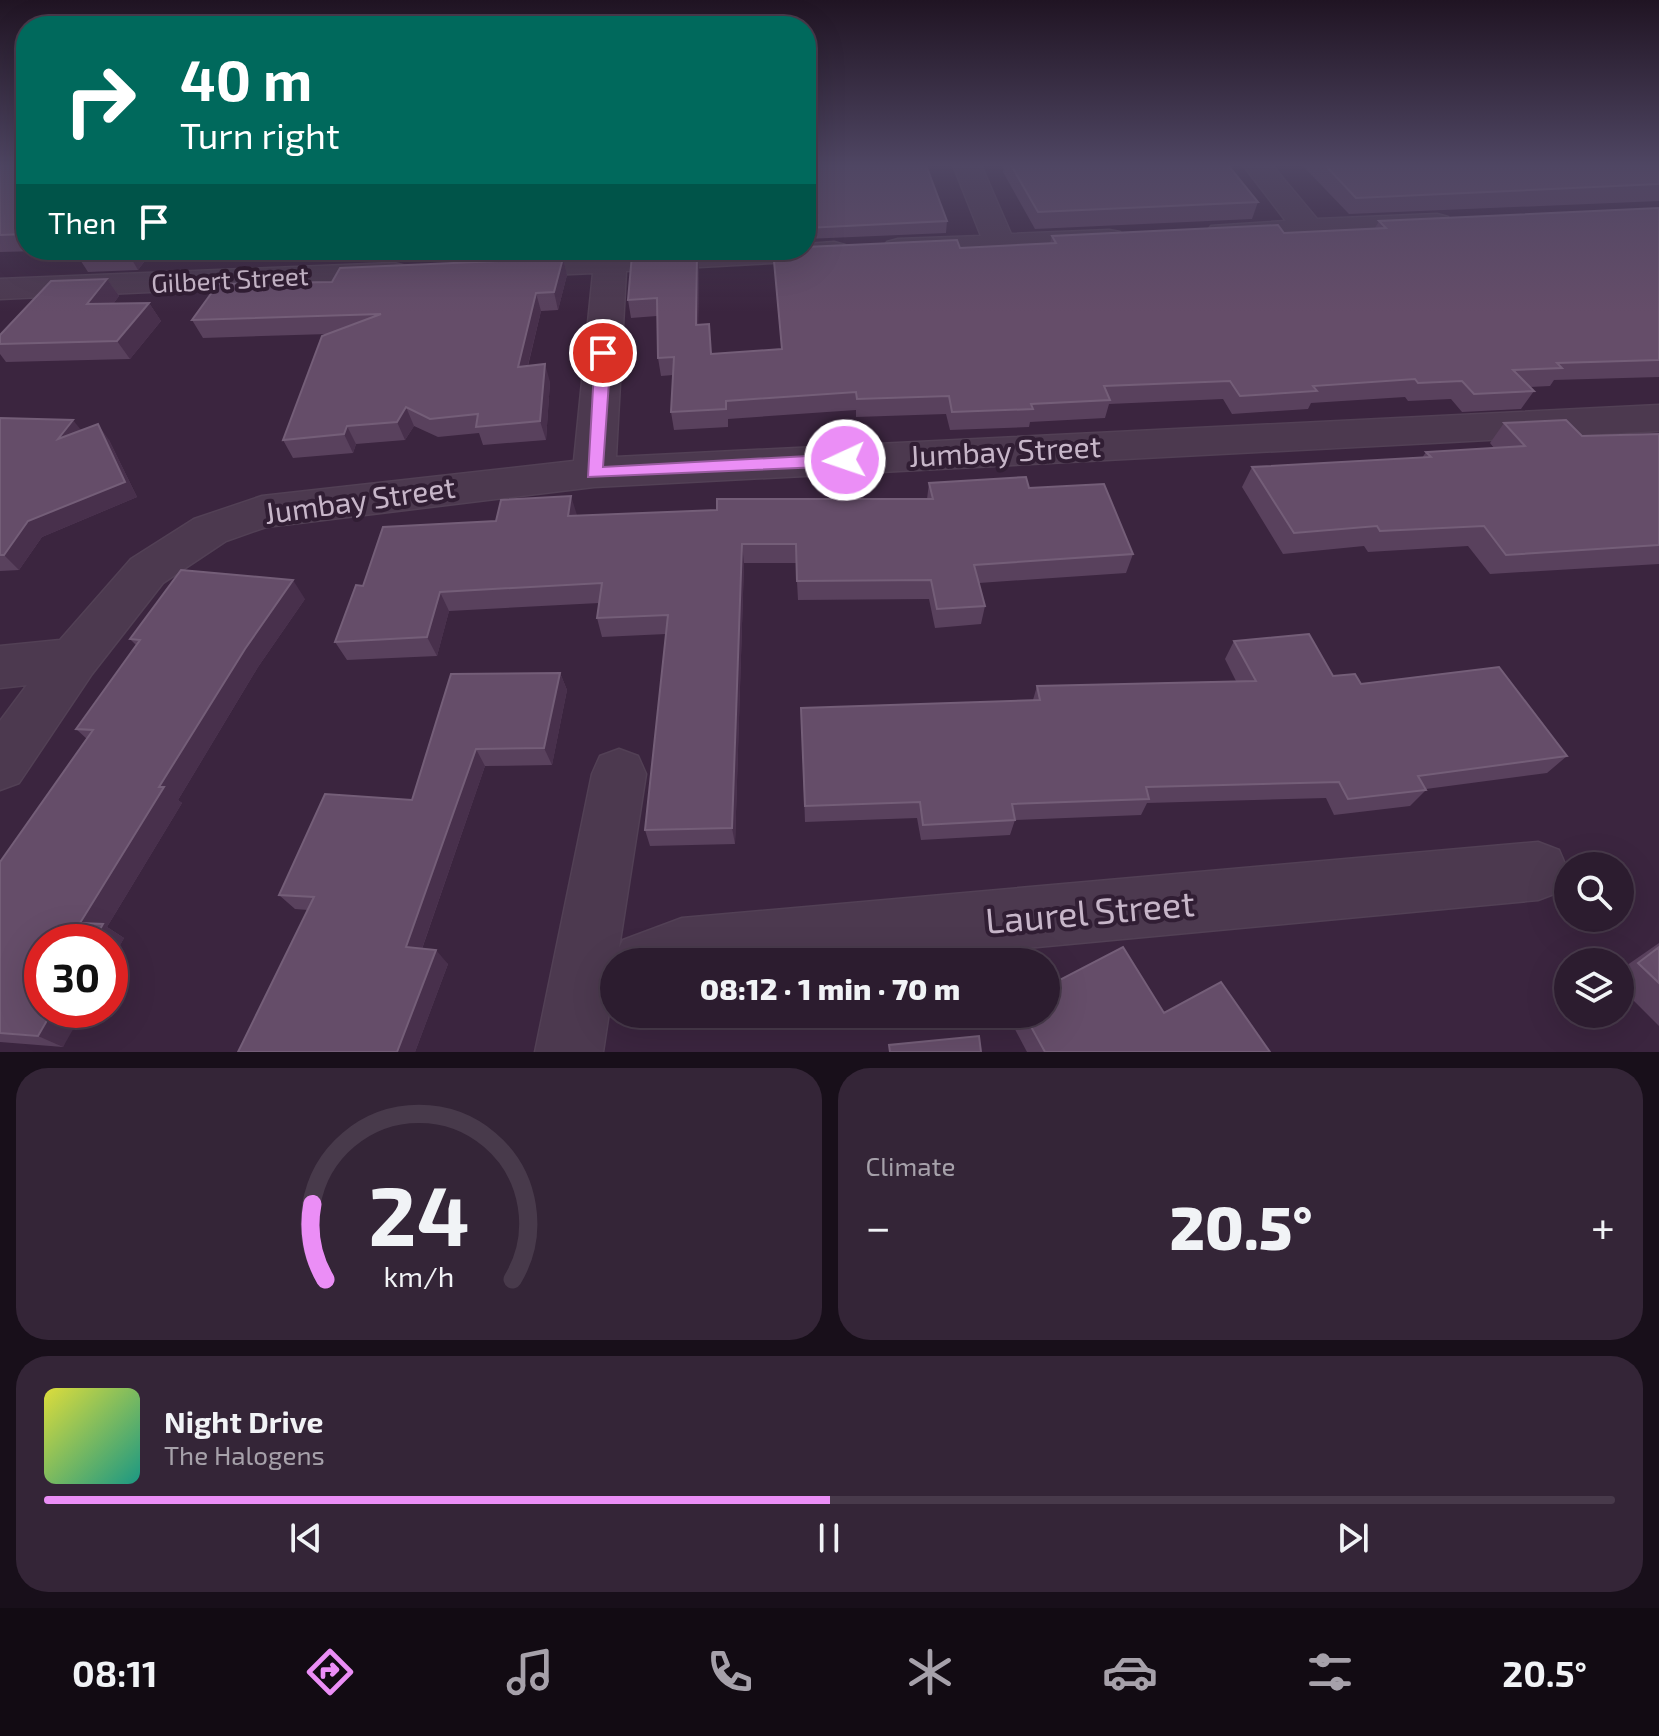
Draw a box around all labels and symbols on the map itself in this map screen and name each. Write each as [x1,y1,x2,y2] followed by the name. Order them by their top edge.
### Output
[150,259,310,298] street label: Gilbert Street
[569,319,637,387] pin
[803,418,887,502] position arrow
[908,427,1102,473] street label: Jumbay Street
[262,468,458,530] street label: Jumbay Street
[983,880,1196,941] street label: Laurel Street
[24,924,128,1028] speed limit sign: 30

